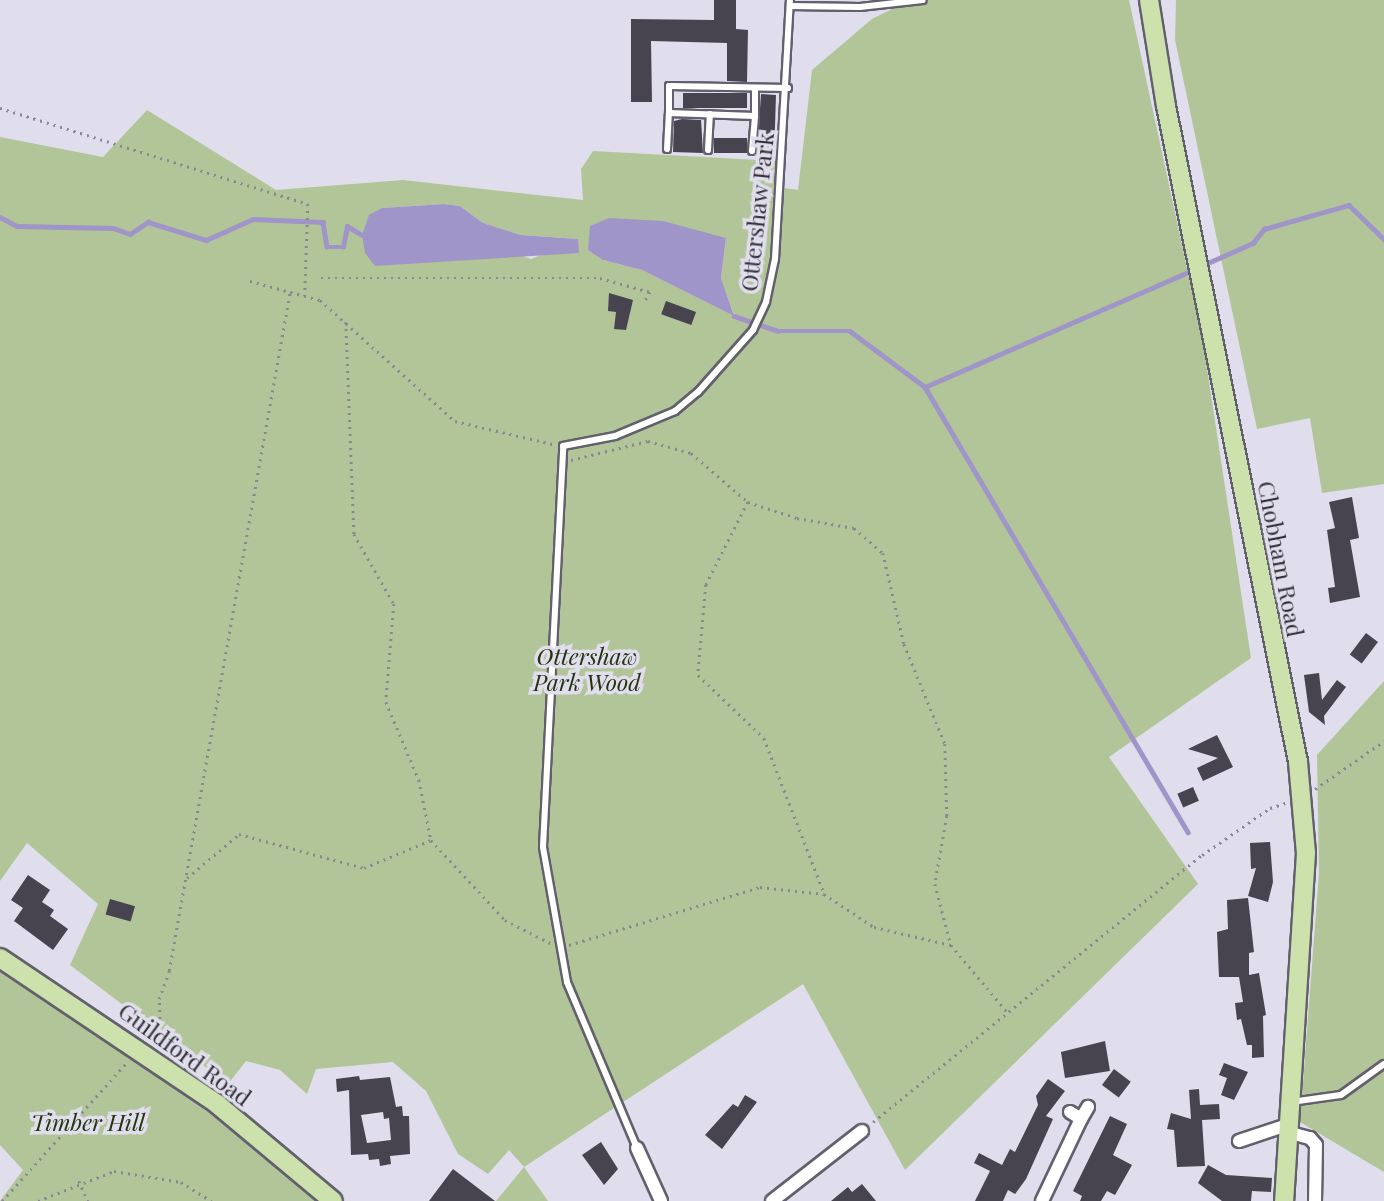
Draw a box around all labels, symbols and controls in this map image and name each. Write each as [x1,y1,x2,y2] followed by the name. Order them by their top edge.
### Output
[735,131,779,293] street label: Ottershaw Park
[1252,479,1310,639] street label: Chobham Road
[533,642,641,696] park label: Ottershaw Park Wood
[113,997,257,1111] street label: Guildford Road
[31,1108,145,1136] park label: Timber Hill

